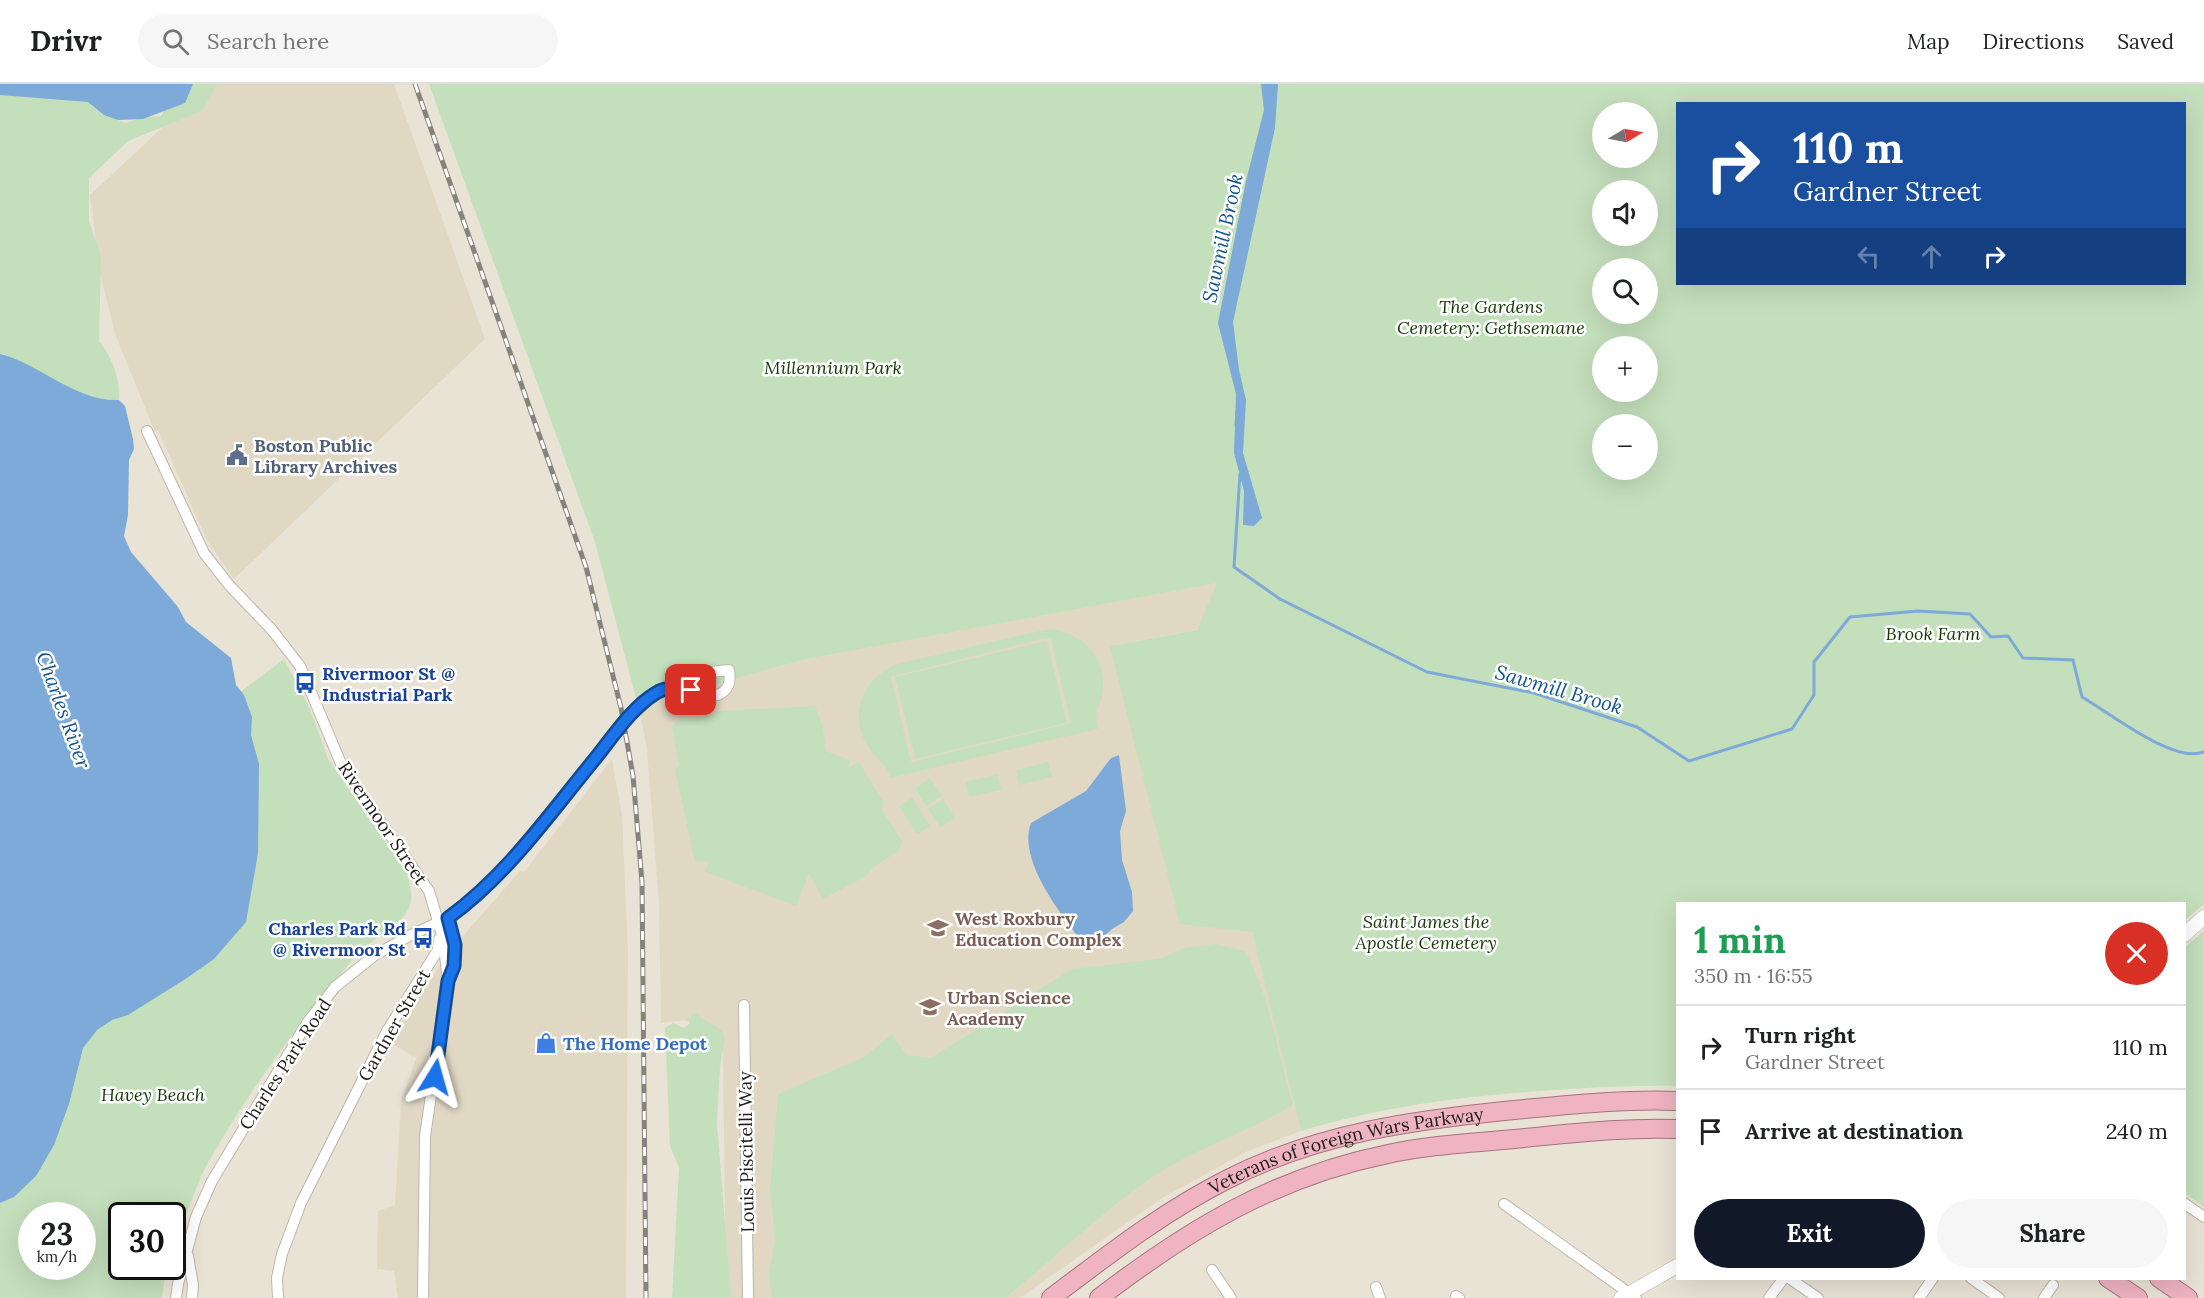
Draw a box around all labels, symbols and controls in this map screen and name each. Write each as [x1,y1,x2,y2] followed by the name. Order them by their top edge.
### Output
[138,14,558,68] search box
[30,23,102,59] text: Drivr
[159,25,192,58] icon: search
[207,27,329,55] text: Search here
[1907,28,1950,55] text: Map
[1983,28,2084,55] text: Directions
[2117,28,2174,55] text: Saved
[1592,102,1658,168] north arrow
[1592,102,1658,480] map controls
[1793,121,1904,175] text: 110 m
[1694,126,1772,204] icon: right
[1196,171,1248,305] water label: Sawmill Brook
[1793,174,1982,208] text: Gardner Street
[1592,180,1658,246] button: sound
[1852,240,1885,273] icon: left
[1915,240,1948,273] icon: ahead
[1978,240,2011,273] icon: right
[1592,258,1658,324] button: search
[1397,295,1585,339] park label: The Gardens Cemetery: Gethsemane
[1592,336,1658,402] button: +
[764,356,902,379] park label: Millennium Park
[1592,414,1658,480] button: −
[254,434,397,478] place label: Boston Public Library Archives
[225,443,249,467] public building icon: Boston Public Library Archives
[1886,622,1981,645] park label: Brook Farm
[31,648,97,773] water label: Charles River
[1492,659,1626,719] water label: Sawmill Brook
[322,662,455,706] place label: Rivermoor St @ Industrial Park
[665,664,716,715] pin
[293,671,317,695] bus stop icon: Rivermoor St @ Industrial Park
[674,673,707,706] icon: arrive
[333,757,433,889] street label: Rivermoor Street
[955,907,1122,951] place label: West Roxbury Education Complex
[1354,910,1497,954] park label: Saint James the Apostle Cemetery
[926,916,950,940] school or university icon: West Roxbury Education Complex
[268,917,407,961] place label: Charles Park Rd @ Rivermoor St
[1694,917,1786,963] text: 1 min
[2105,922,2168,985] button: close
[411,926,435,950] bus stop icon: Charles Park Rd @ Rivermoor St
[1694,963,1813,988] text: 350 m · 16:55
[353,965,435,1085] street label: Gardner Street
[947,986,1071,1030] place label: Urban Science Academy
[234,994,336,1134] street label: Charles Park Road
[918,995,942,1019] school or university icon: Urban Science Academy
[1745,1021,1856,1049] text: Turn right
[534,1031,558,1055] shop icon: The Home Depot
[1694,1031,1727,1064] icon: right
[563,1032,708,1055] place label: The Home Depot
[2113,1033,2168,1061] text: 110 m
[403,1045,467,1109] position arrow
[1745,1049,1885,1074] text: Gardner Street
[733,1071,759,1233] street label: Louis Piscitelli Way
[101,1083,206,1106] park label: Havey Beach
[1204,1102,1485,1199] street label: Veterans of Foreign Wars Parkway
[1694,1115,1727,1148] icon: arrive
[1745,1117,1963,1145] text: Arrive at destination
[2106,1117,2168,1145] text: 240 m
[1694,1199,1925,1268] button: Exit
[1937,1199,2168,1268] button: Share
[108,1202,186,1280] speed limit sign: 30
[41,1215,73,1253] text: 23
[37,1247,77,1266] text: km/h

